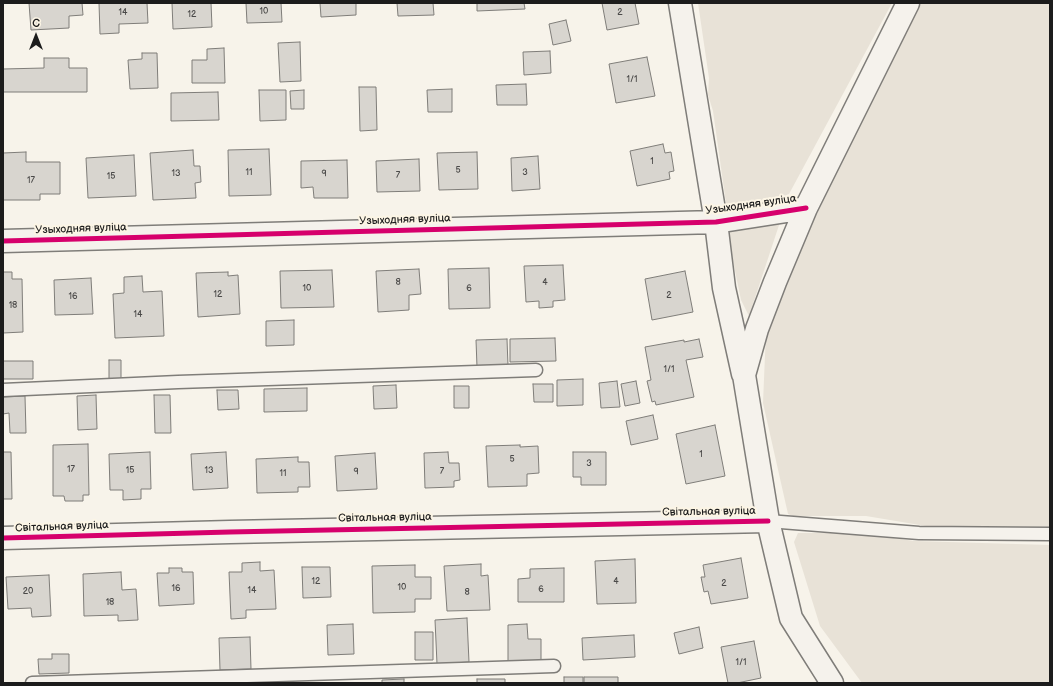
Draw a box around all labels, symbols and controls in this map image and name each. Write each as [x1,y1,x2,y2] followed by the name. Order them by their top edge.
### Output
[260,7,268,17] house number: 10
[119,8,127,18] house number: 14
[617,8,623,18] house number: 2
[188,10,196,20] house number: 12
[16,16,56,56] north arrow
[32,17,40,30] text: С
[626,75,638,85] house number: 1/1
[650,157,654,167] house number: 1
[455,166,461,176] house number: 5
[246,168,252,178] house number: 11
[522,168,528,178] house number: 3
[171,169,181,179] house number: 13
[321,169,327,179] house number: 9
[396,171,400,181] house number: 7
[107,172,115,182] house number: 15
[27,176,35,186] house number: 17
[705,192,797,218] street label: Узыходняя вуліца
[359,212,451,228] street label: Узыходняя вуліца
[35,221,127,237] street label: Узыходняя вуліца
[395,278,401,288] house number: 8
[542,278,548,288] house number: 4
[303,284,311,294] house number: 10
[466,284,472,294] house number: 6
[214,290,222,300] house number: 12
[666,291,672,301] house number: 2
[69,292,77,302] house number: 16
[9,301,17,311] house number: 18
[134,310,142,320] house number: 14
[663,365,675,375] house number: 1/1
[699,450,703,460] house number: 1
[509,455,515,465] house number: 5
[586,459,592,469] house number: 3
[67,465,75,475] house number: 17
[126,466,134,476] house number: 15
[204,466,214,476] house number: 13
[353,467,359,477] house number: 9
[440,467,444,477] house number: 7
[280,469,286,479] house number: 11
[662,505,756,519] street label: Світальная вуліца
[338,511,432,525] street label: Світальная вуліца
[15,519,109,535] street label: Світальная вуліца
[312,577,320,587] house number: 12
[613,577,619,587] house number: 4
[721,579,727,589] house number: 2
[398,583,406,593] house number: 10
[172,584,180,594] house number: 16
[538,585,544,595] house number: 6
[248,586,256,596] house number: 14
[23,587,33,597] house number: 20
[464,588,470,598] house number: 8
[106,598,114,608] house number: 18
[735,658,747,668] house number: 1/1

